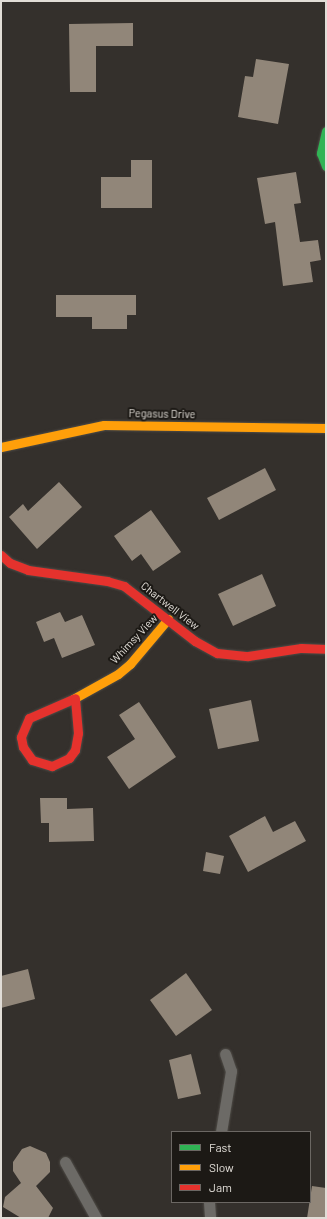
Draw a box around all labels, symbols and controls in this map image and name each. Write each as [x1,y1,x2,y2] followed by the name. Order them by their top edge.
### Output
[128,407,196,421] street label: Pegasus Drive
[138,579,202,633] street label: Chartwell View
[108,612,160,666] street label: Whimsy View
[171,1131,311,1203] legend
[209,1140,232,1154] text: Fast
[209,1160,234,1174] text: Slow
[209,1180,232,1194] text: Jam

